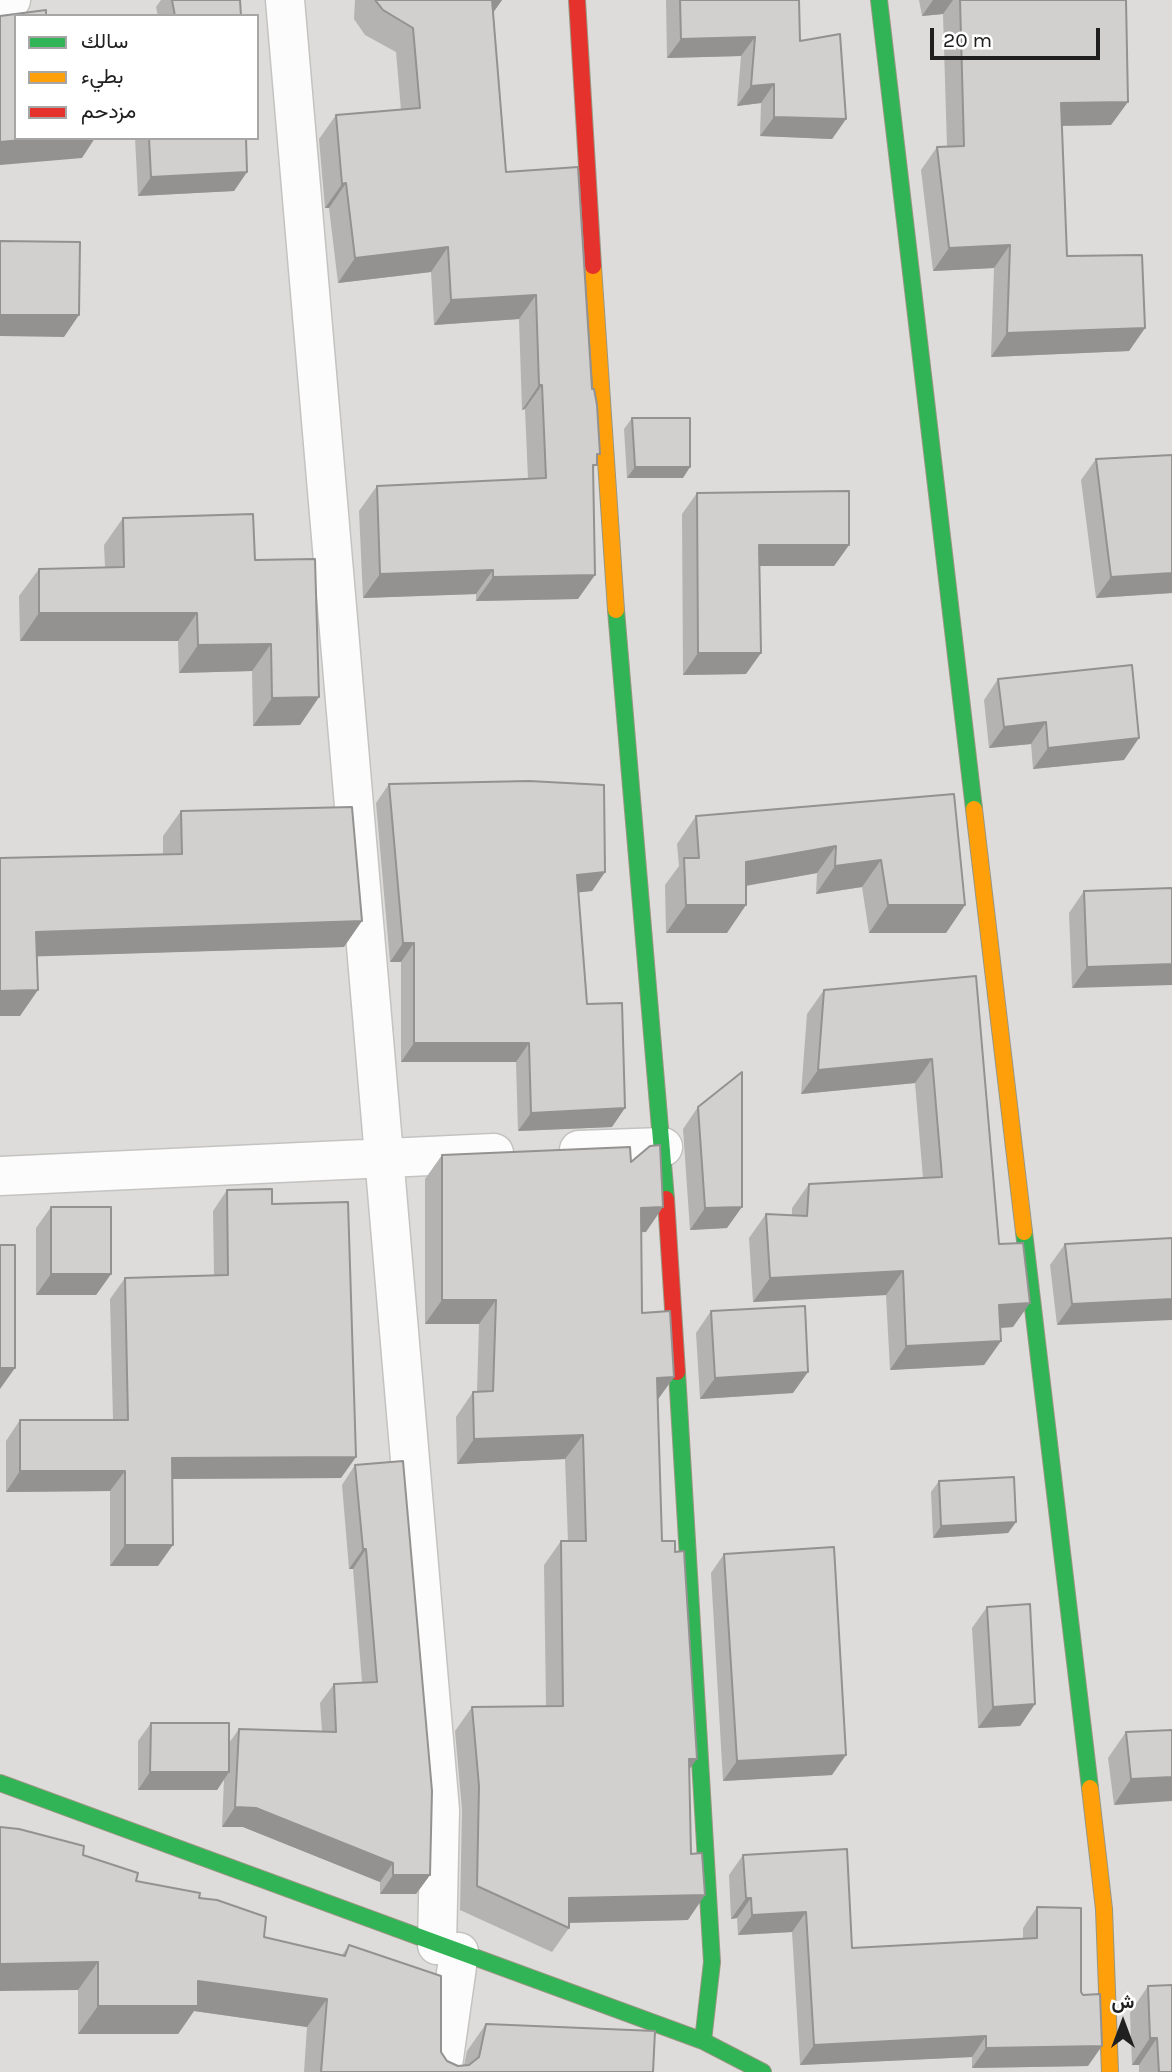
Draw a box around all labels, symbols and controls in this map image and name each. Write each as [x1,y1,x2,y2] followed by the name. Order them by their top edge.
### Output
[14,14,259,140] legend
[934,14,1104,58] scale bar
[943,28,992,52] text: 20 m
[81,29,128,53] text: سالك
[81,64,124,88] text: بطيء
[81,99,136,123] text: مزدحم
[1088,1988,1158,2058] north arrow
[1112,1991,1134,2013] text: ش

